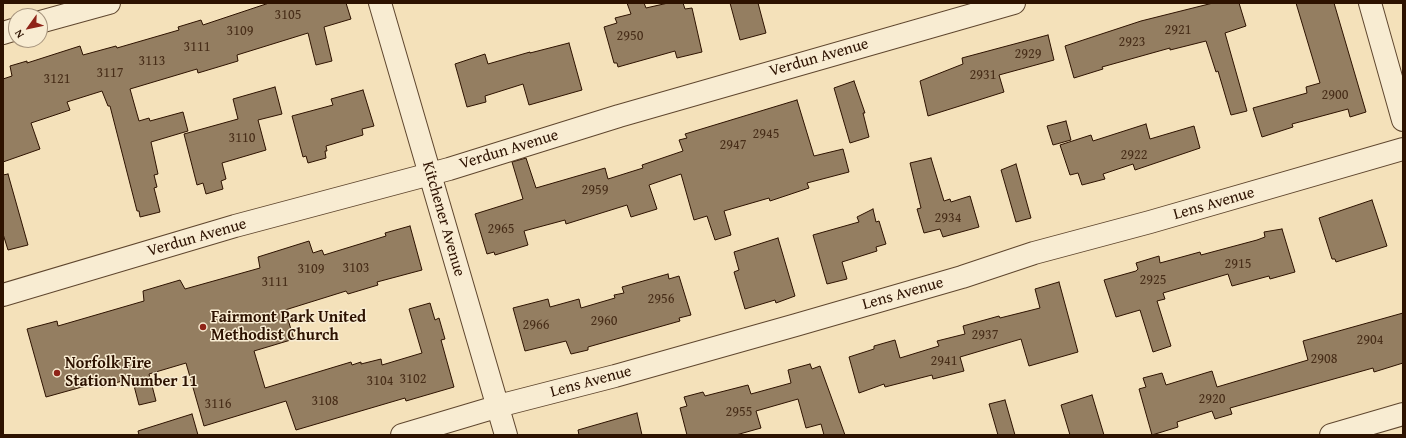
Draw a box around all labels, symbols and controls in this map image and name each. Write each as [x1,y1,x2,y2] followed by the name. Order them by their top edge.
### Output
[275,7,301,23] house number: 3105
[8,8,48,48] north arrow
[1165,22,1191,38] house number: 2921
[227,23,253,39] house number: 3109
[10,27,27,41] text: N
[617,28,643,44] house number: 2950
[1119,34,1145,50] house number: 2923
[767,35,871,81] street label: Verdun Avenue
[184,39,210,55] house number: 3111
[1015,46,1041,62] house number: 2929
[139,53,165,69] house number: 3113
[97,65,123,81] house number: 3117
[970,67,996,83] house number: 2931
[44,71,70,87] house number: 3121
[1322,87,1348,103] house number: 2900
[457,126,561,174] street label: Verdun Avenue
[753,126,779,142] house number: 2945
[229,130,255,146] house number: 3110
[720,137,746,153] house number: 2947
[1121,147,1147,163] house number: 2922
[417,159,469,279] street label: Kitchener Avenue
[582,182,608,198] house number: 2959
[1171,183,1257,225] street label: Lens Avenue
[935,210,961,226] house number: 2934
[145,215,249,261] street label: Verdun Avenue
[488,221,514,237] house number: 2965
[1225,256,1251,272] house number: 2915
[343,260,369,276] house number: 3103
[298,261,324,277] house number: 3109
[1140,272,1166,288] house number: 2925
[860,273,946,315] street label: Lens Avenue
[262,274,288,290] house number: 3111
[648,291,674,307] house number: 2956
[211,308,366,346] place label: Fairmont Park United Methodist Church
[591,313,617,329] house number: 2960
[523,317,549,333] house number: 2966
[198,322,208,332] marker: Fairmont Park United Methodist Church
[972,327,998,343] house number: 2937
[1357,332,1383,348] house number: 2904
[1311,351,1337,367] house number: 2908
[931,353,957,369] house number: 2941
[65,354,198,392] place label: Norfolk Fire Station Number 11
[548,362,634,402] street label: Lens Avenue
[52,368,62,378] marker: Norfolk Fire Station Number 11
[400,371,426,387] house number: 3102
[367,373,393,389] house number: 3104
[1199,391,1225,407] house number: 2920
[312,393,338,409] house number: 3108
[205,396,231,412] house number: 3116
[726,404,752,420] house number: 2955

